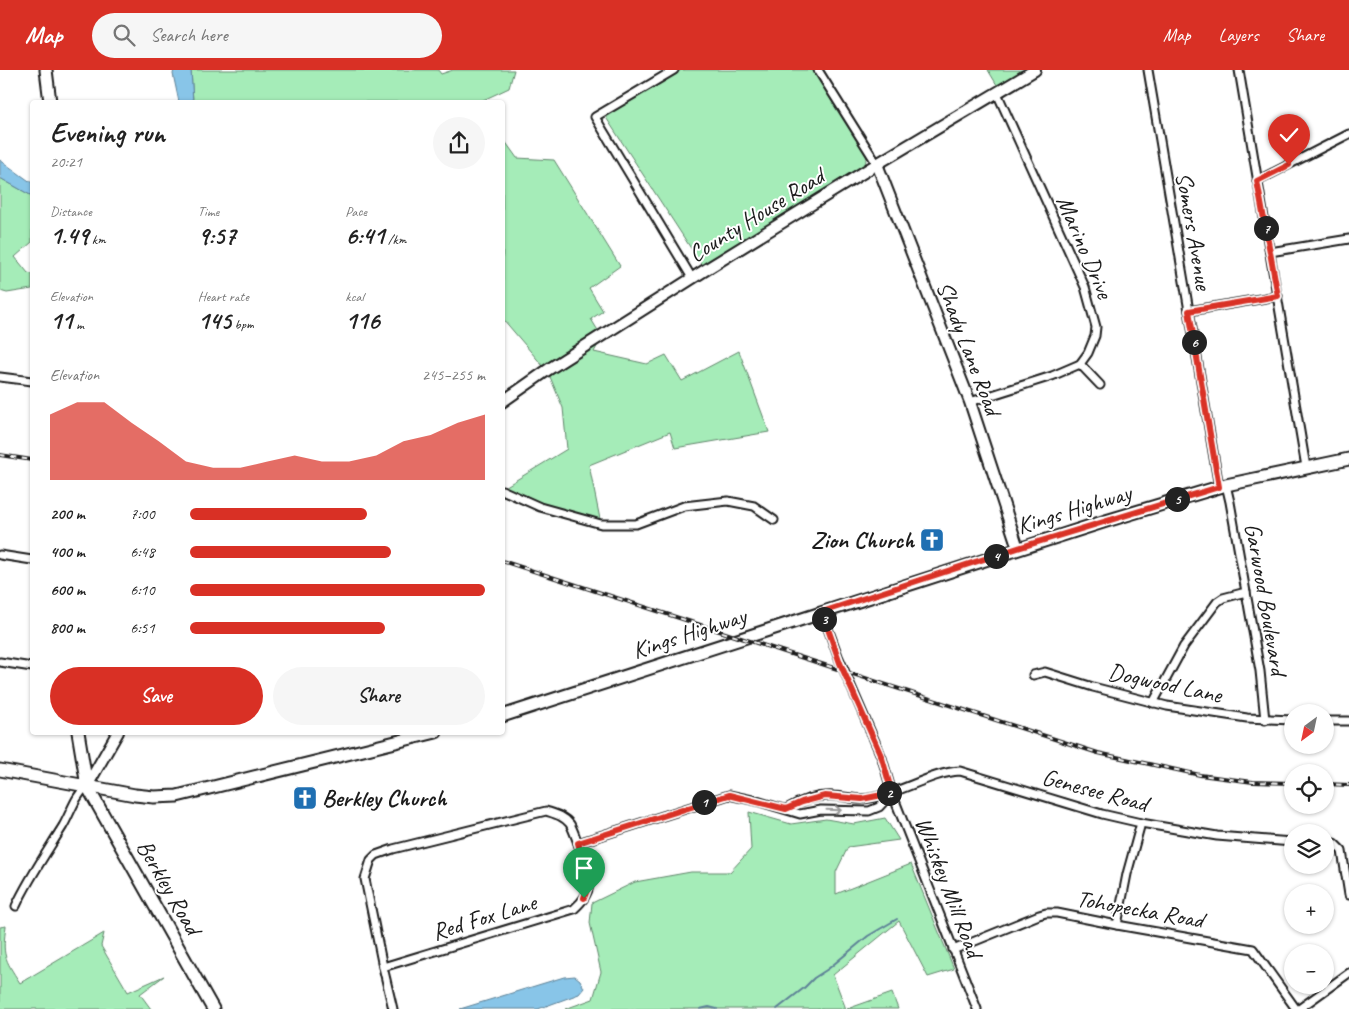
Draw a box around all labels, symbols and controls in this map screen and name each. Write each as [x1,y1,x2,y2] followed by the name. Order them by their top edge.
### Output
[92,13,442,58] search box
[25,20,62,50] text: Map
[110,21,138,49] icon: search
[150,23,228,47] text: Search here
[1163,24,1191,46] text: Map
[1219,24,1258,46] text: Layers
[1286,24,1324,46] text: Share
[1268,114,1310,165] pin
[50,115,165,150] text: Evening run
[433,117,485,169] button: share
[1275,121,1303,149] icon: check
[50,152,82,172] text: 20:21
[683,159,832,269] street label: County House Road
[1169,170,1219,294] street label: Somers Avenue
[1050,191,1121,305] street label: Marino Drive
[50,203,92,220] text: Distance
[198,203,219,220] text: Time
[345,203,367,220] text: Pace
[1254,216,1278,240] pin: 7
[50,220,88,252] text: 1.49
[198,220,236,252] text: 9:57
[345,220,385,252] text: 6:41
[1263,220,1270,237] text: 7
[88,231,105,248] text: km
[385,231,406,248] text: /km
[930,277,1009,422] street label: Shady Lane Road
[50,288,93,305] text: Elevation
[198,288,249,305] text: Heart rate
[345,288,364,305] text: kcal
[50,305,73,337] text: 11
[198,305,231,337] text: 145
[345,305,380,337] text: 116
[73,316,84,333] text: m
[231,316,254,333] text: bpm
[1182,330,1206,354] pin: 6
[1191,334,1198,351] text: 6
[50,365,99,385] text: Elevation
[422,365,485,385] text: 245–255 m
[1013,477,1136,541] street label: Kings Highway
[1164,486,1190,512] pin: 5
[1174,491,1181,508] text: 5
[50,504,85,524] text: 200 m
[130,504,155,524] text: 7:00
[1238,521,1295,681] street label: Garwood Boulevard
[811,525,915,555] place label: Zion Church
[919,527,945,553] church icon: Zion Church
[50,542,85,562] text: 400 m
[130,542,155,562] text: 6:48
[984,544,1008,568] pin: 4
[993,548,1000,565] text: 4
[50,580,85,600] text: 600 m
[130,580,155,600] text: 6:10
[628,600,751,665] street label: Kings Highway
[812,606,836,632] pin: 3
[821,611,828,628] text: 3
[50,618,85,638] text: 800 m
[130,618,155,638] text: 6:51
[1106,656,1227,710] street label: Dogwood Lane
[50,667,263,725] button: Save
[273,667,485,725] button: Share
[1284,704,1334,754] north arrow
[1284,704,1334,994] map controls
[1039,762,1155,819] street label: Genesee Road
[1284,764,1334,814] button: locate
[876,780,902,806] pin: 2
[322,783,447,813] place label: Berkley Church
[292,785,318,811] church icon: Berkley Church
[886,785,893,802] text: 2
[692,790,716,814] pin: 1
[701,794,708,811] text: 1
[826,805,842,815] one-way arrow
[909,813,991,965] street label: Whiskey Mill Road
[1284,824,1334,874] button: layers
[130,834,210,943] street label: Berkley Road
[563,847,605,898] pin
[570,854,598,882] icon: arrive
[1074,883,1209,936] street label: Tohopecka Road
[1284,884,1334,934] button: +
[428,886,542,947] street label: Red Fox Lane
[1284,944,1334,994] button: −

